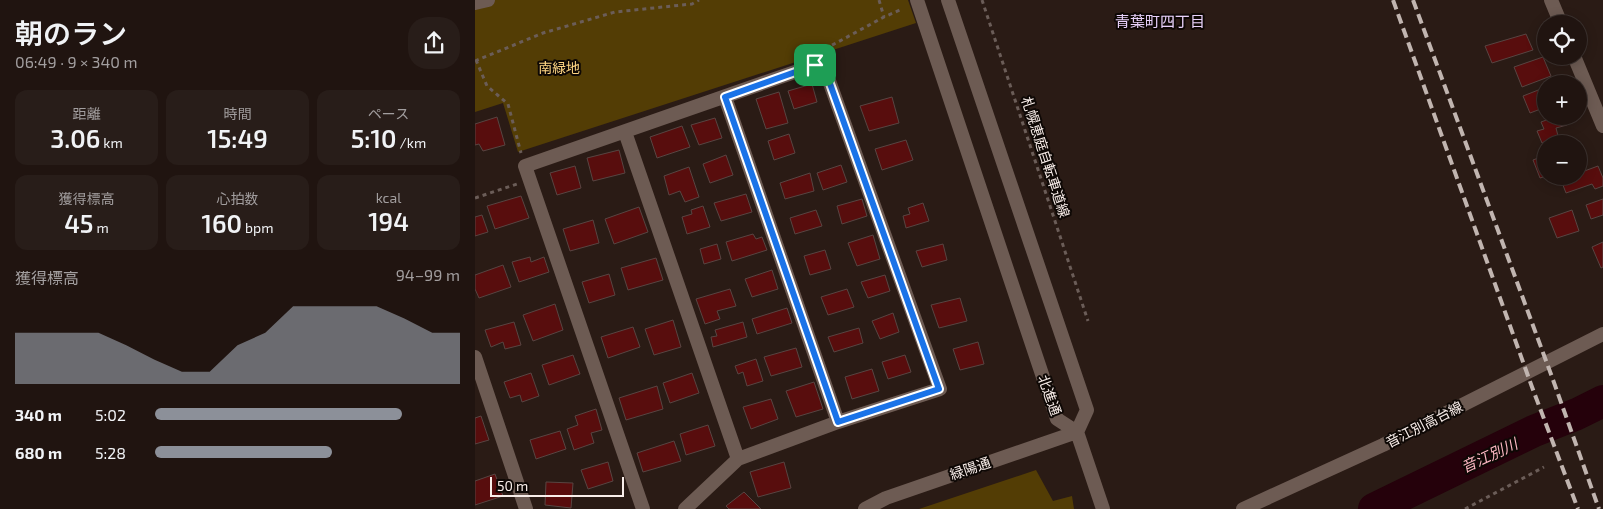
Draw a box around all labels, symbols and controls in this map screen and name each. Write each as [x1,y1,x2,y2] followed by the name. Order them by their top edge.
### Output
[1115,12,1205,30] district label: 青葉町四丁目
[1537,15,1587,185] map controls
[1537,15,1587,65] button: locate
[15,16,127,50] text: 朝のラン
[408,17,460,69] button: share
[794,44,836,86] pin
[801,51,829,79] icon: arrive
[15,52,137,71] text: 06:49 · 9 × 340 m
[538,59,580,76] park label: 南緑地
[1537,75,1587,125] button: +
[1018,94,1074,220] street label: 札幌恵庭自転車道線
[73,105,101,122] text: 距離
[224,105,252,122] text: 時間
[368,105,409,122] text: ペース
[50,123,100,153] text: 3.06
[207,123,268,153] text: 15:49
[351,123,397,153] text: 5:10
[100,134,123,151] text: km
[397,134,426,151] text: /km
[1537,135,1587,185] button: −
[376,189,401,206] text: kcal
[59,190,115,207] text: 獲得標高
[217,190,259,207] text: 心拍数
[368,206,409,236] text: 194
[64,208,93,238] text: 45
[202,208,242,238] text: 160
[93,219,109,236] text: m
[242,219,273,236] text: bpm
[396,265,460,284] text: 94–99 m
[15,268,79,287] text: 獲得標高
[1035,372,1065,418] street label: 北進通
[1383,397,1465,451] street label: 音江別高台線
[15,405,62,424] text: 340 m
[95,405,126,424] text: 5:02
[1458,433,1522,476] water label: 音江別川
[15,443,62,462] text: 680 m
[95,443,126,462] text: 5:28
[947,453,993,483] street label: 緑陽通
[490,474,624,497] scale bar
[497,477,528,494] text: 50 m

